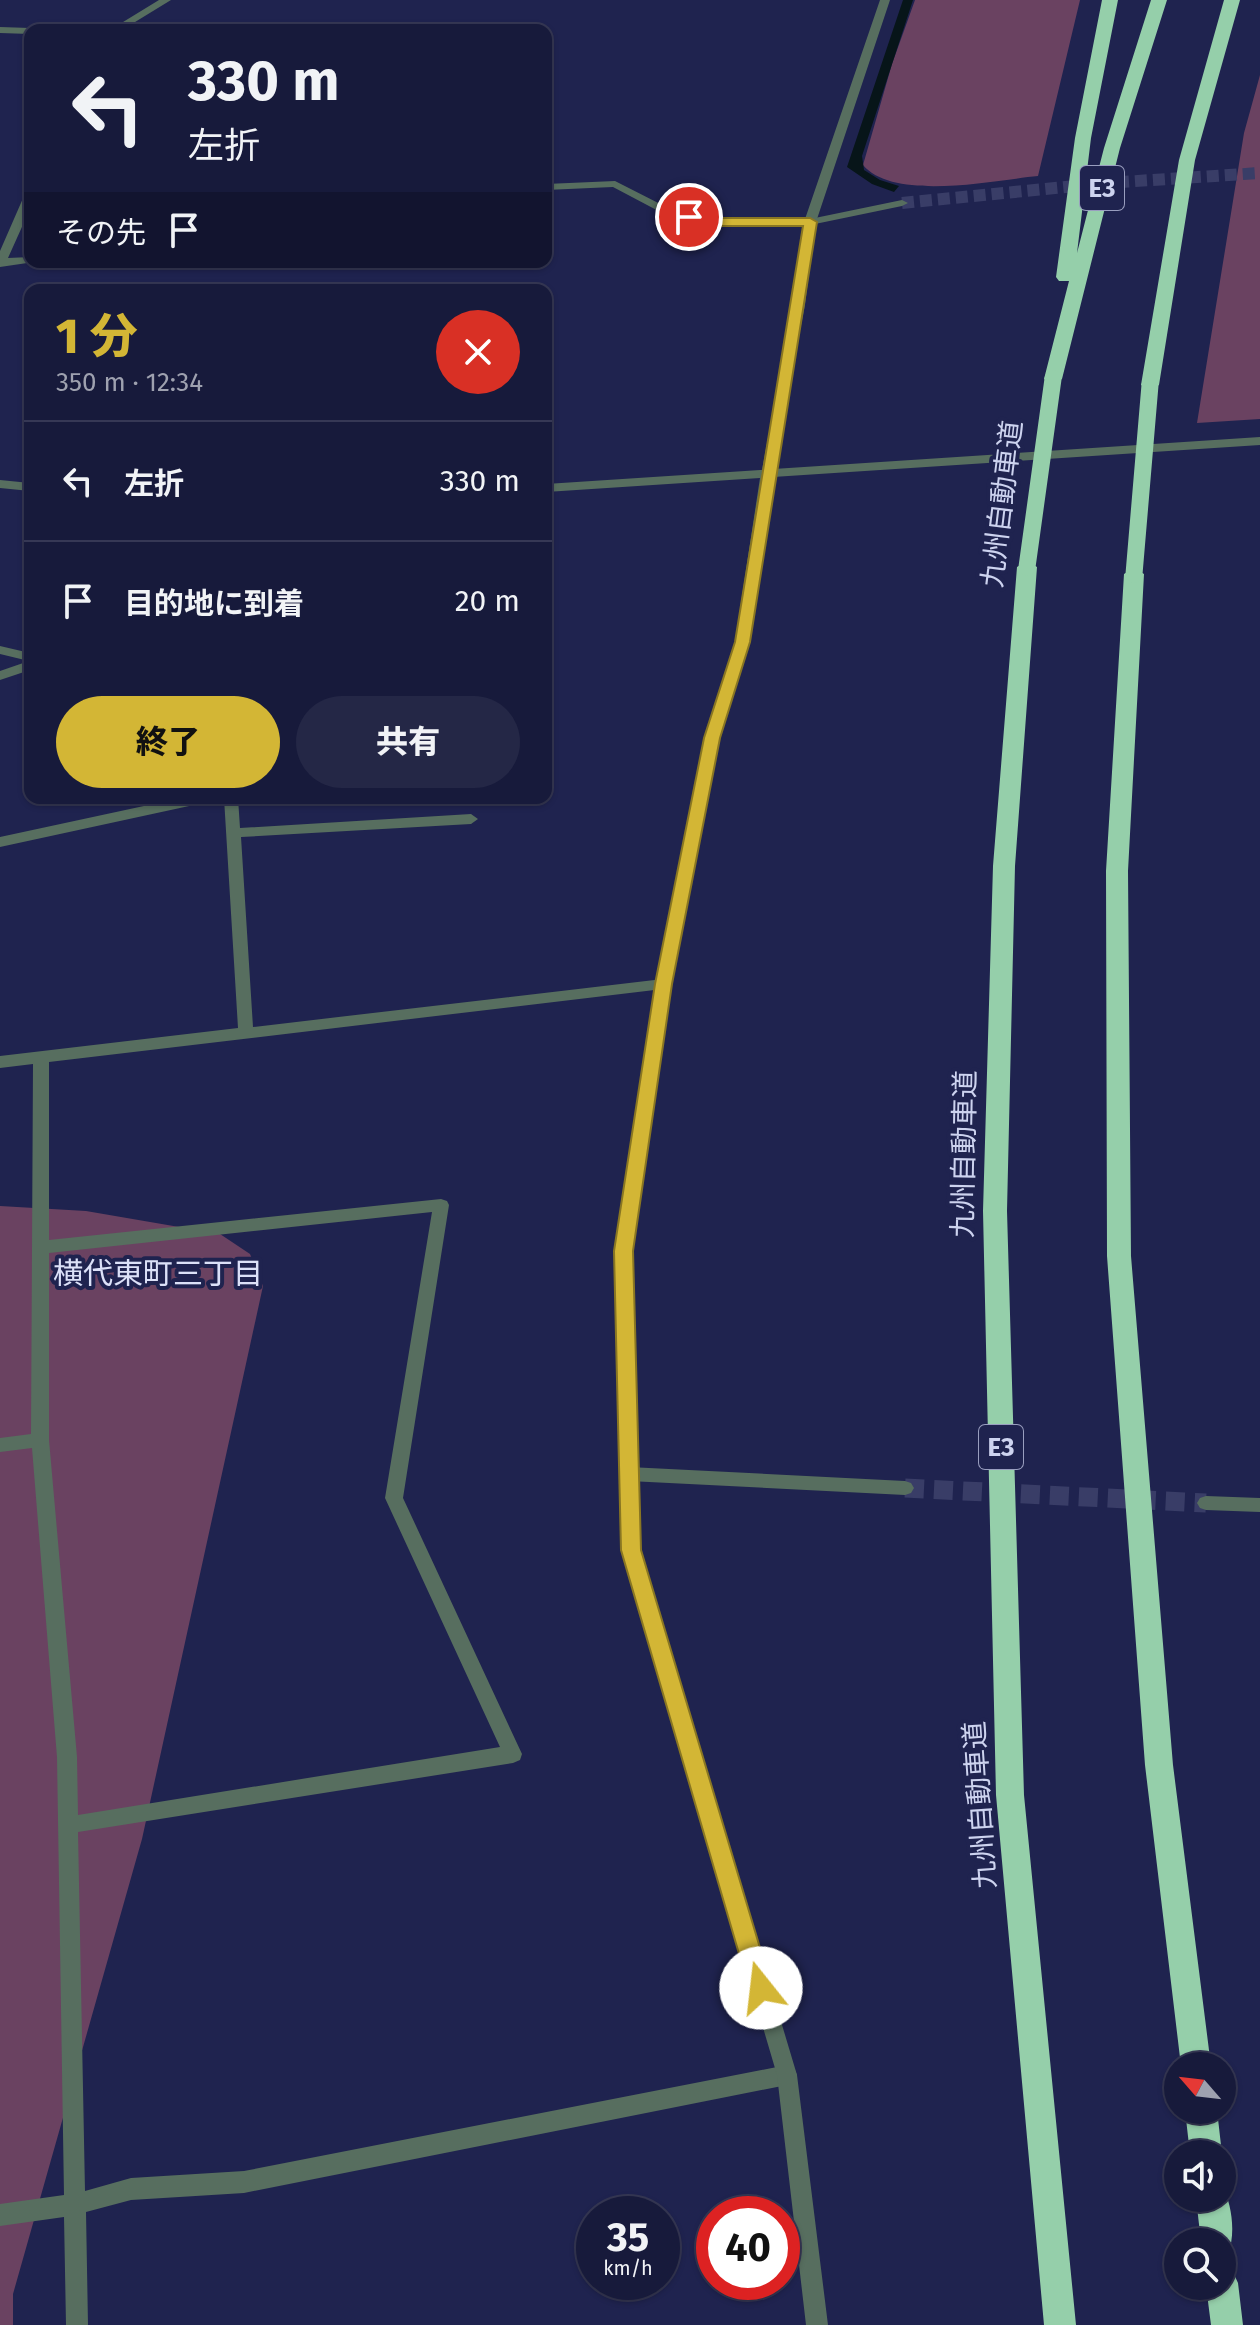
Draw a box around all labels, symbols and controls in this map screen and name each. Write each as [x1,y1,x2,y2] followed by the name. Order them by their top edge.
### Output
[188,48,340,115] text: 330 m
[56,56,160,160] icon: left
[188,124,260,168] text: 左折
[1080,166,1124,210] road number: E3
[655,183,723,251] pin
[667,195,711,239] icon: arrive
[162,208,206,252] icon: arrive
[56,215,146,251] text: その先
[56,308,138,366] text: 1 分
[436,310,520,394] button: close
[56,367,203,398] text: 350 m · 12:34
[975,419,1029,589] street label: 九州自動車道
[56,459,100,503] icon: left
[440,463,520,499] text: 330 m
[124,466,184,502] text: 左折
[56,579,100,623] icon: arrive
[455,583,520,619] text: 20 m
[124,586,304,622] text: 目的地に到着
[56,696,280,788] button: 終了
[296,696,520,788] button: 共有
[946,1070,982,1238] street label: 九州自動車道
[53,1256,263,1292] district label: 横代東町三丁目
[979,1425,1023,1469] road number: E3
[958,1720,1002,1890] street label: 九州自動車道
[719,1946,803,2030] position arrow
[1164,2052,1236,2124] north arrow
[1164,2052,1236,2300] map controls
[1164,2140,1236,2212] button: sound
[696,2196,800,2300] speed limit sign: 40
[607,2214,649,2262] text: 35
[1164,2228,1236,2300] button: search
[603,2256,653,2280] text: km/h

